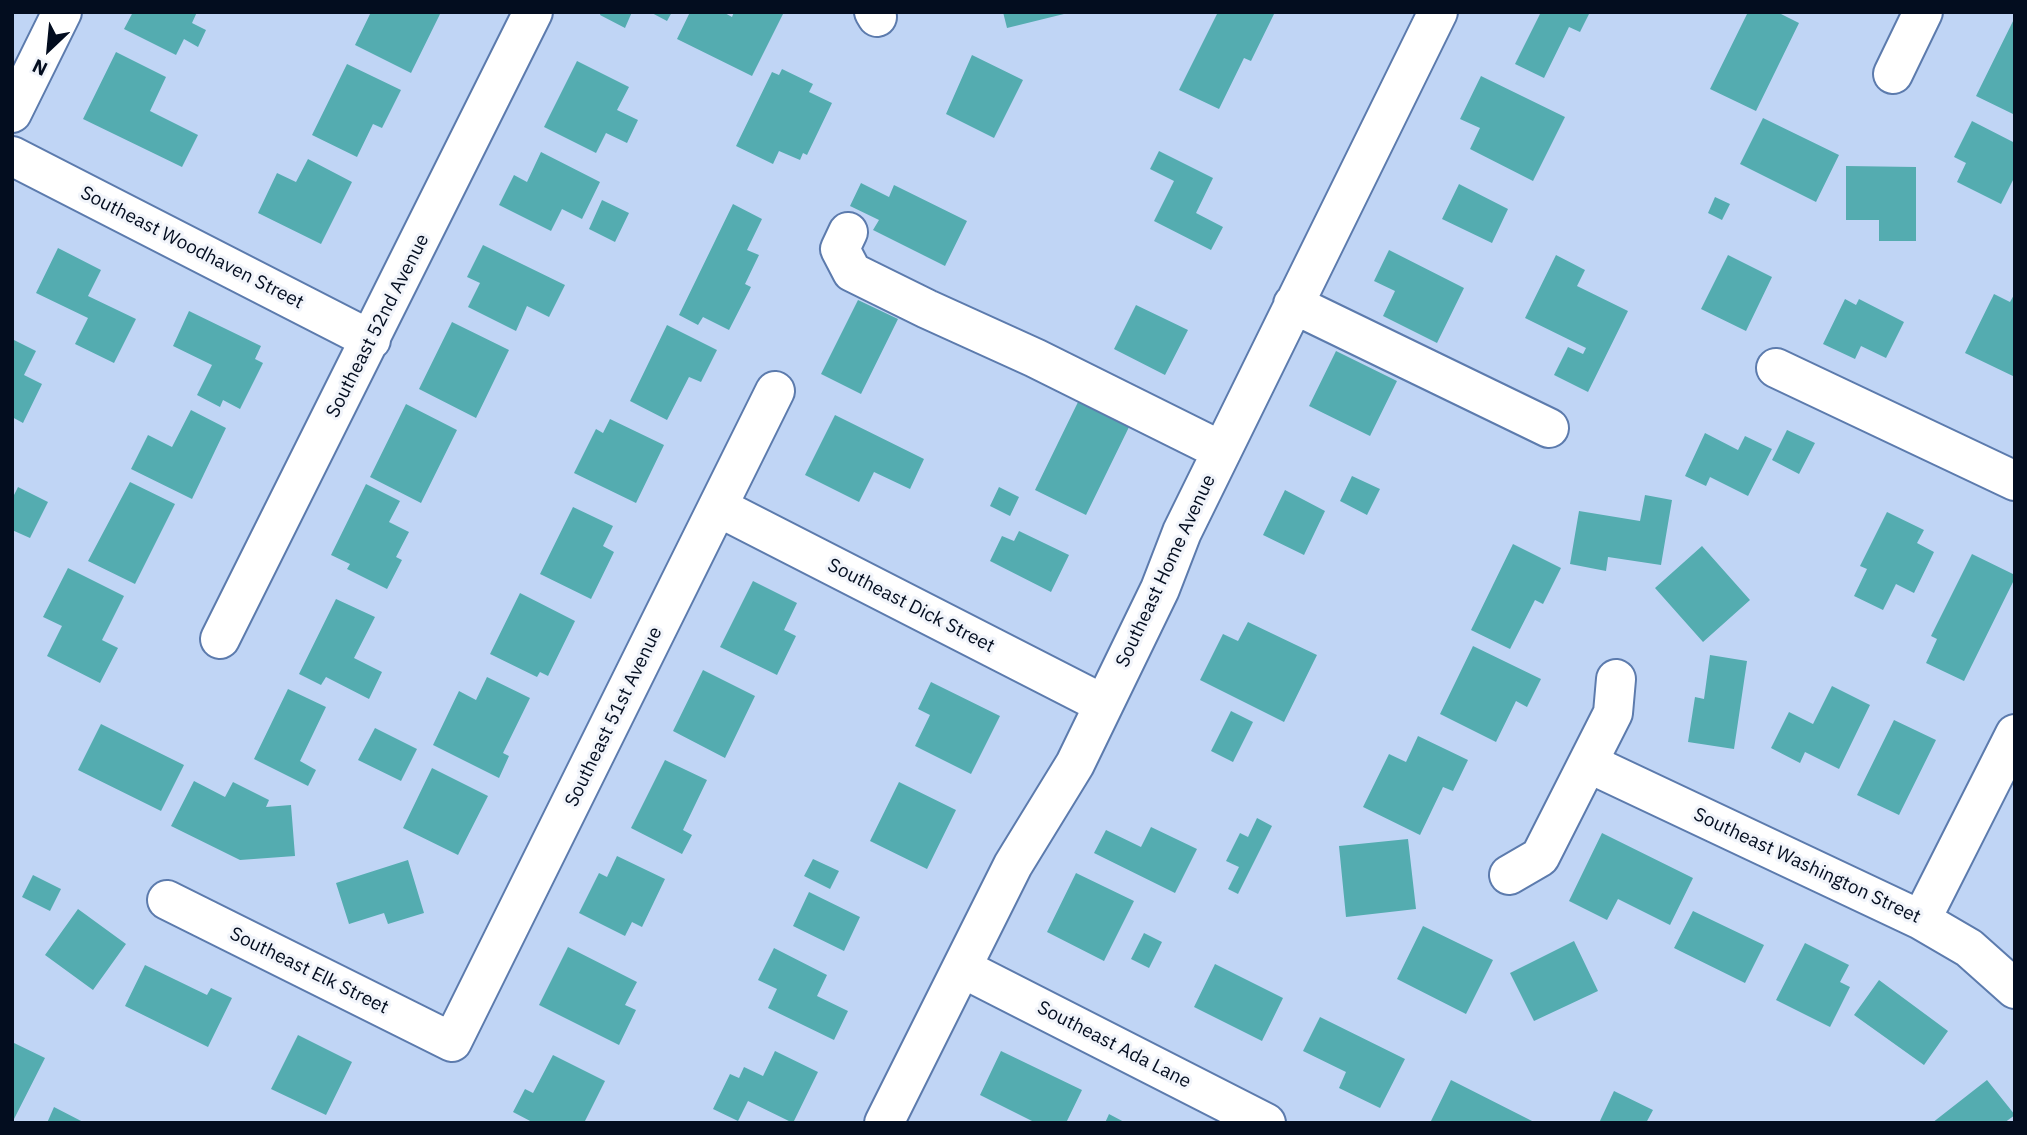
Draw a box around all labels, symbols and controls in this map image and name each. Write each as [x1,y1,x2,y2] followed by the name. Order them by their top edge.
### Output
[14,14,84,84] north arrow
[28,54,51,82] text: N
[77,182,307,314] street label: Southeast Woodhaven Street
[322,230,434,422] street label: Southeast 52nd Avenue
[1111,471,1221,671] street label: Southeast Home Avenue
[824,554,998,658] street label: Southeast Dick Street
[561,623,667,811] street label: Southeast 51st Avenue
[1690,803,1924,929] street label: Southeast Washington Street
[226,923,392,1019] street label: Southeast Elk Street
[1033,996,1195,1094] street label: Southeast Ada Lane

